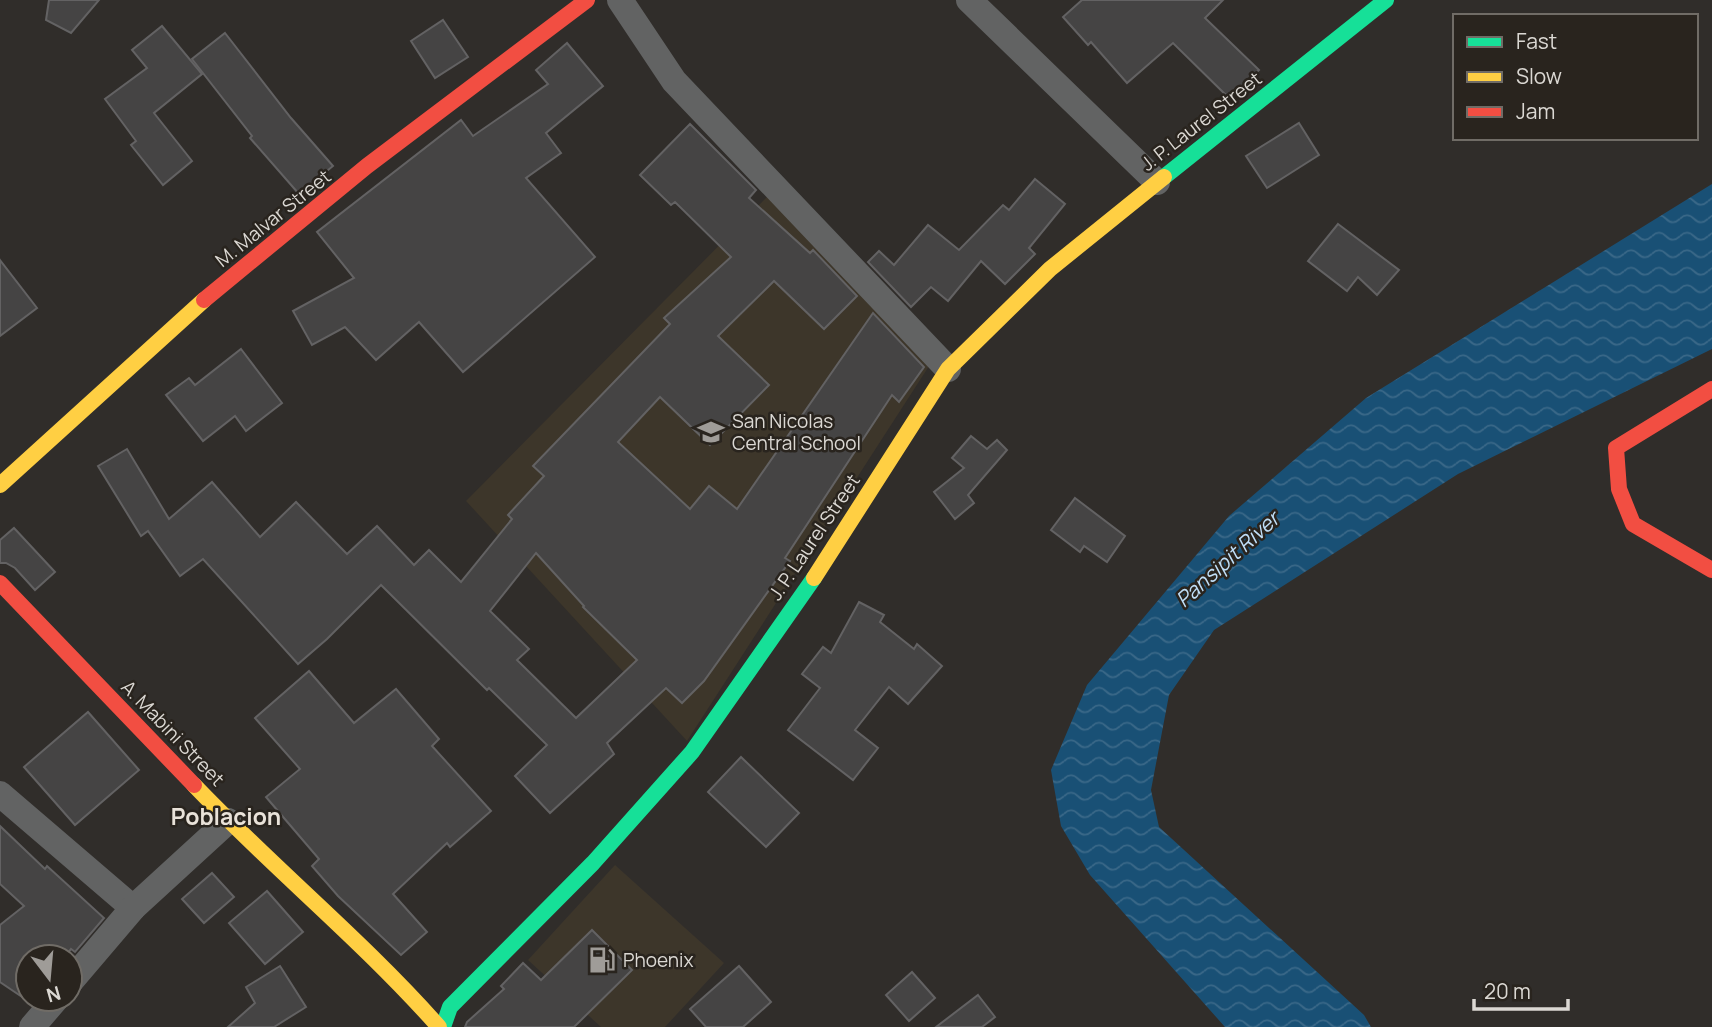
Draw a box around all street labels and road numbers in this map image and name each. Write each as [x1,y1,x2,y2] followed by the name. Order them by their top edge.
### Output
[1135,66,1267,176] street label: J. P. Laurel Street
[210,163,336,273] street label: M. Malvar Street
[762,469,866,605] street label: J. P. Laurel Street
[116,674,230,792] street label: A. Mabini Street

